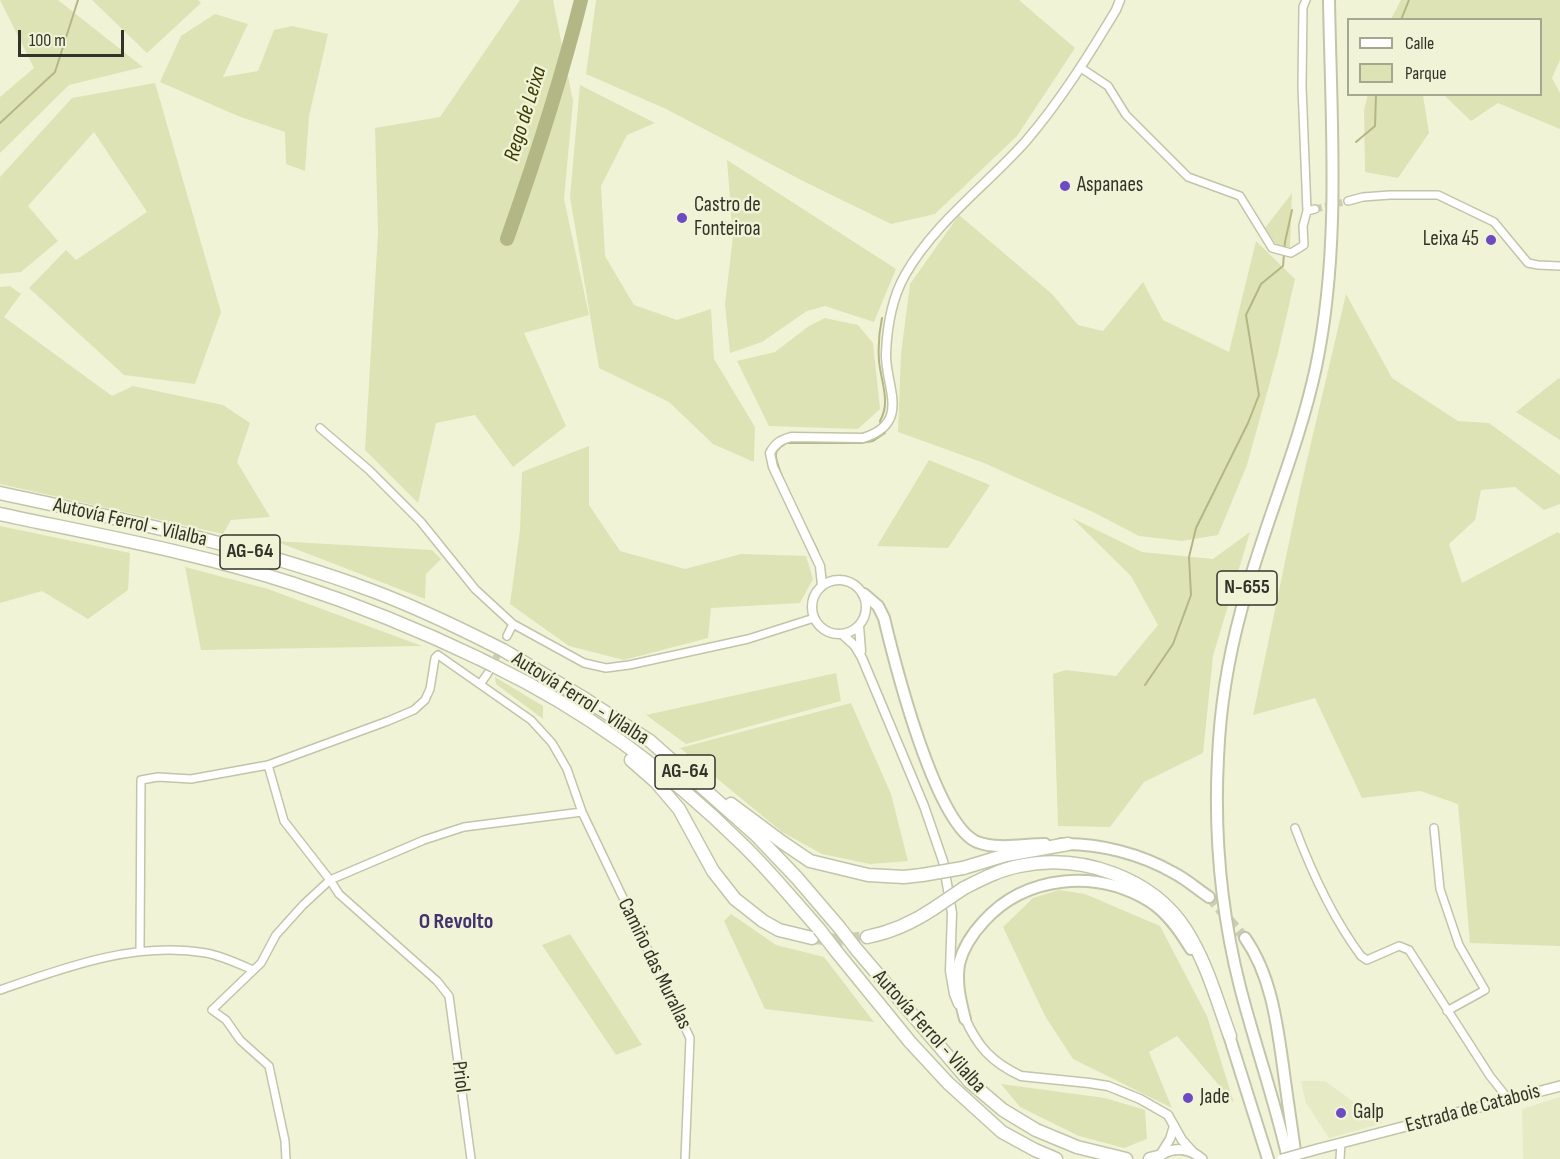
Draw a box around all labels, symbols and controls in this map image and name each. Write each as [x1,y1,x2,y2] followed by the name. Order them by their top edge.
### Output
[21,18,128,56] scale bar
[1347,18,1542,96] legend
[29,30,66,51] text: 100 m
[1405,33,1434,54] text: Calle
[499,63,553,165] water label: Rego de Leixa
[1405,63,1446,84] text: Parque
[1077,173,1143,199] place label: Aspanaes
[1058,179,1072,193] marker: Aspanaes
[694,193,761,243] place label: Castro de Fonteiroa
[675,211,689,225] marker: Castro de Fonteiroa
[1423,227,1479,253] place label: Leixa 45
[1484,233,1498,247] marker: Leixa 45
[51,493,209,553] street label: Autovía Ferrol - Vilalba
[220,535,280,569] road number: AG-64
[1217,571,1277,605] road number: N-655
[507,647,653,751] street label: Autovía Ferrol - Vilalba
[655,755,715,789] road number: AG-64
[611,894,697,1034] street label: Camiño das Murallas
[419,909,493,935] district label: O Revolto
[867,965,991,1099] street label: Autovía Ferrol - Vilalba
[446,1060,474,1094] street label: Priol
[1403,1079,1543,1139] street label: Estrada de Catabois
[1200,1085,1230,1111] place label: Jade
[1181,1091,1195,1105] marker: Jade
[1353,1100,1384,1126] place label: Galp
[1334,1106,1348,1120] marker: Galp

